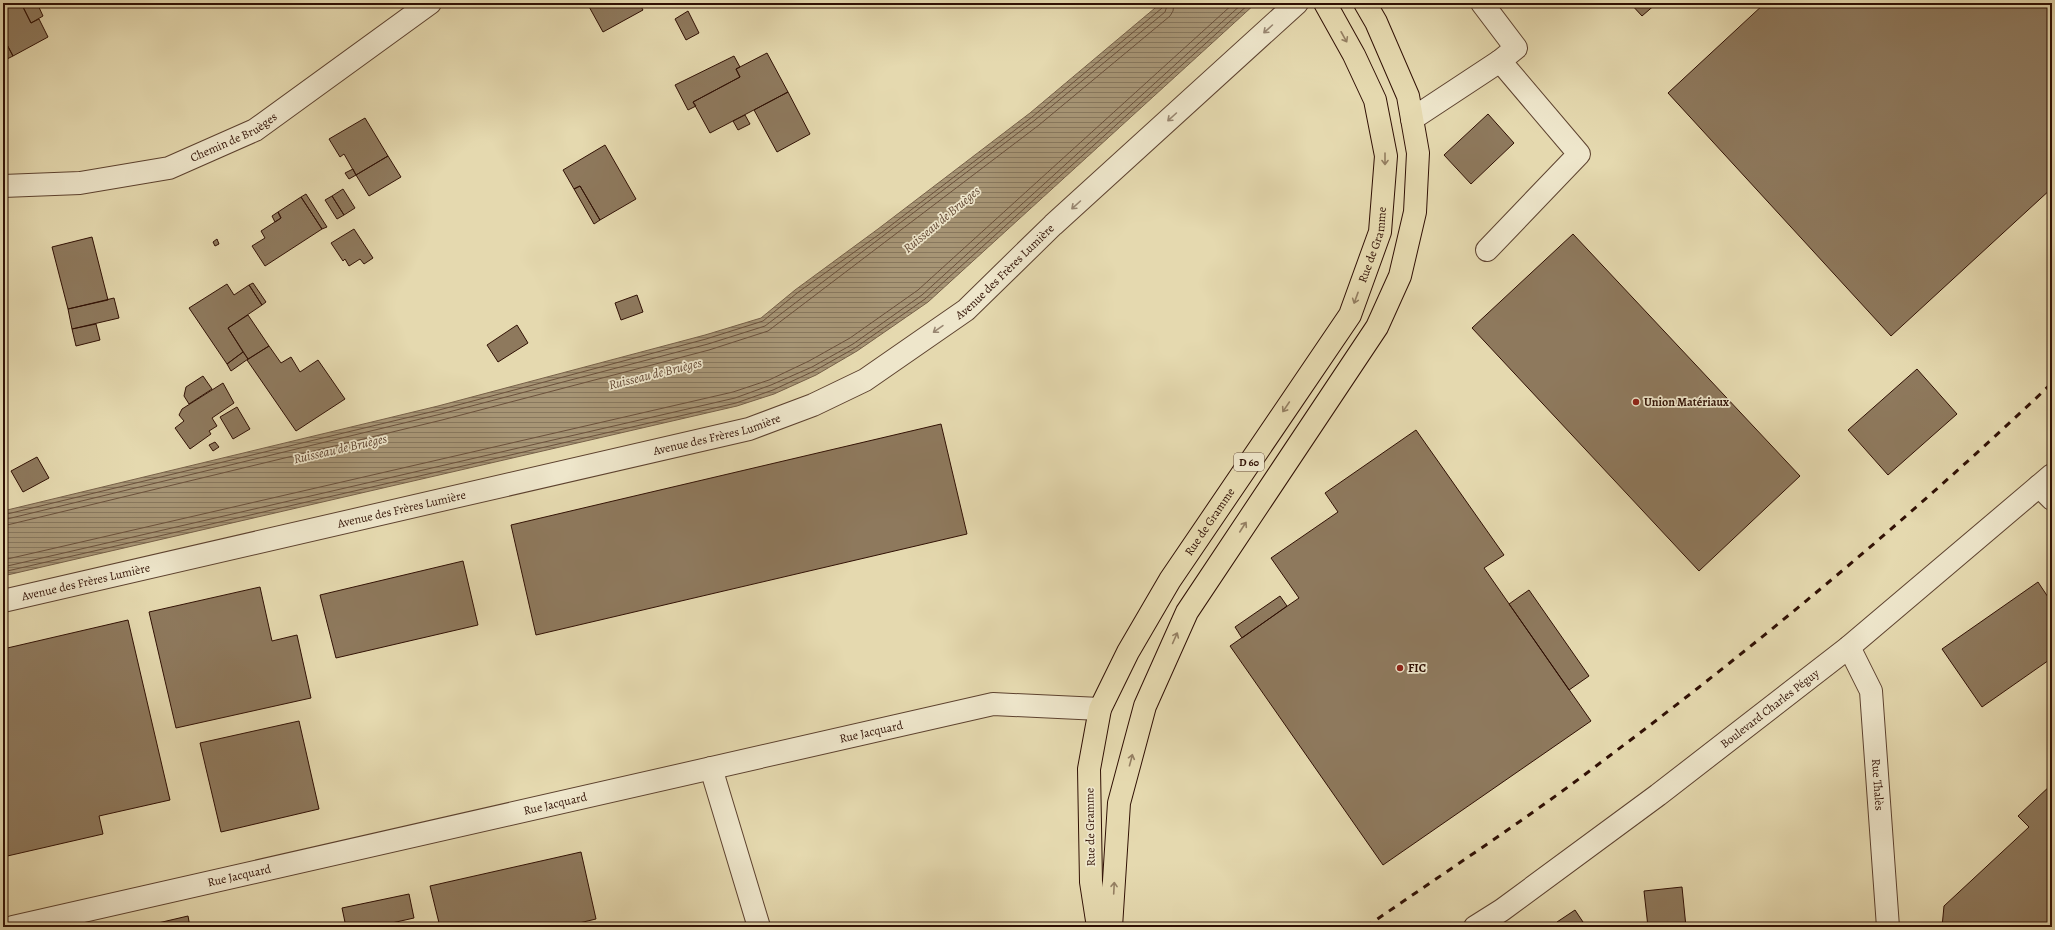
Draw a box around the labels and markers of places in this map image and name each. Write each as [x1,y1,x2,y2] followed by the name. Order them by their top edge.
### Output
[1644,394,1729,410] place label: Union Matériaux
[1631,397,1641,407] marker: Union Matériaux
[1408,660,1426,676] place label: FIC
[1395,663,1405,673] marker: FIC

